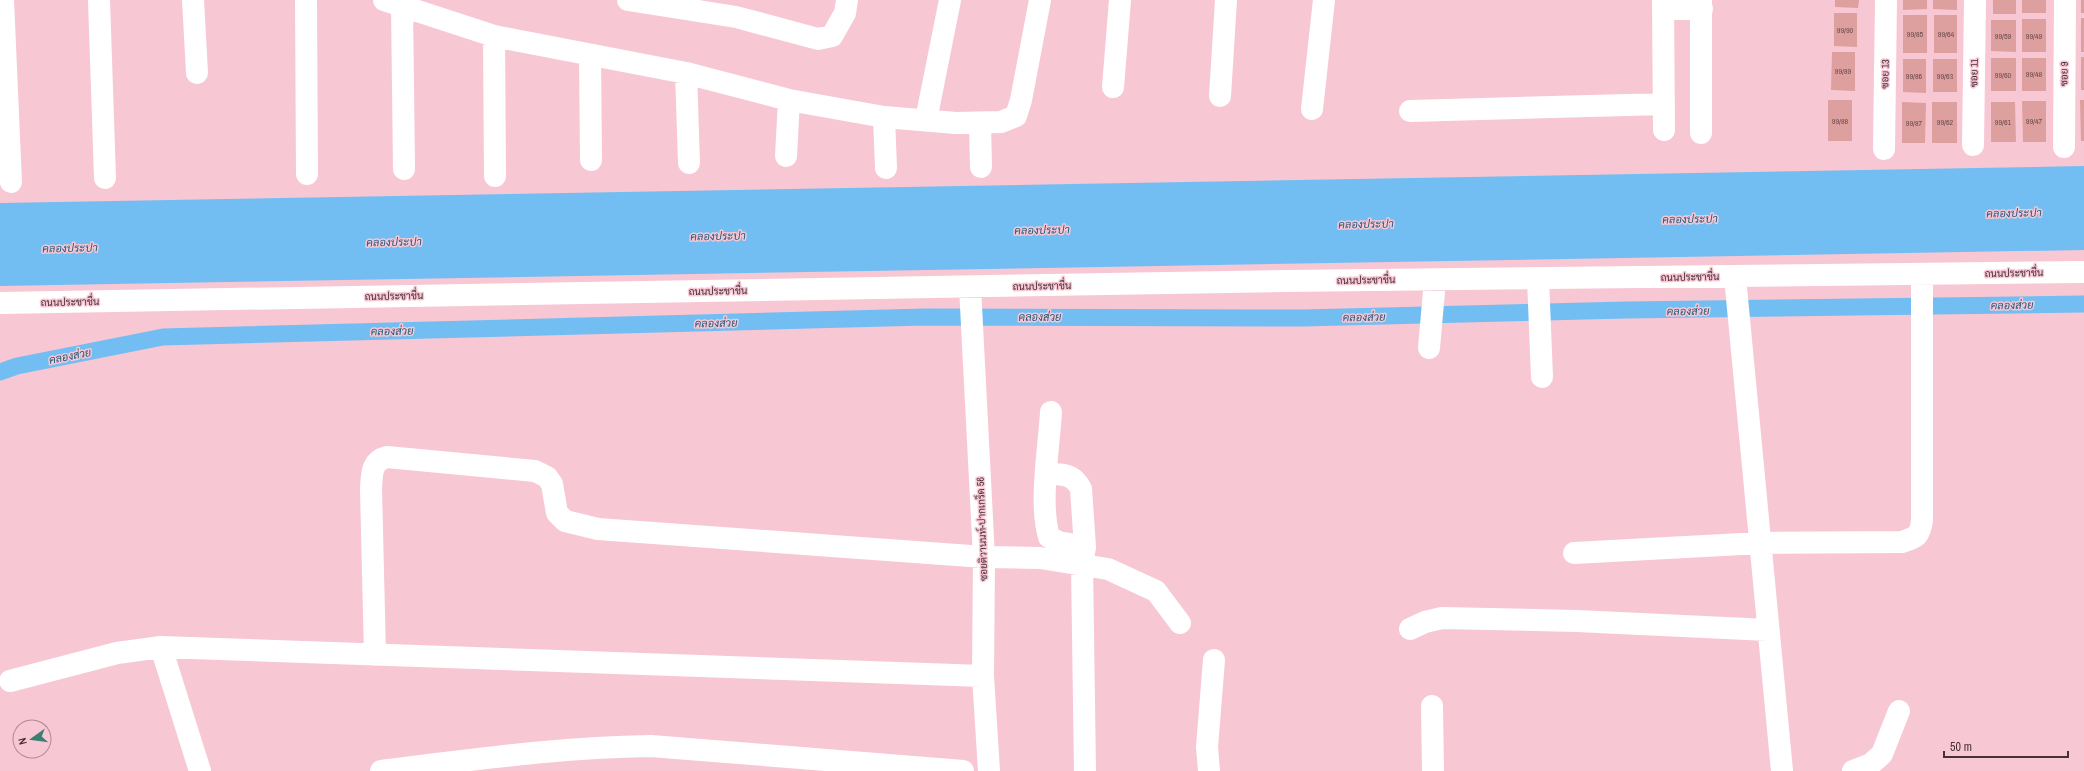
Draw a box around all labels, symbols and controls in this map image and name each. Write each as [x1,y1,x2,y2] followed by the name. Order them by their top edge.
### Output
[1837,25,1854,35] house number: 99/90
[1907,29,1924,39] house number: 99/85
[1938,29,1955,39] house number: 99/64
[1995,31,2012,41] house number: 99/59
[2026,31,2043,41] house number: 99/49
[1967,58,1981,87] street label: ซอย 11
[1878,59,1892,89] street label: ซอย 13
[2057,61,2071,86] street label: ซอย 9
[1835,66,1852,76] house number: 99/89
[2026,69,2043,79] house number: 99/48
[1995,70,2012,80] house number: 99/60
[1906,71,1923,81] house number: 99/86
[1937,71,1954,81] house number: 99/63
[1832,116,1849,126] house number: 99/88
[2026,116,2043,126] house number: 99/47
[1937,117,1954,127] house number: 99/62
[1995,117,2012,127] house number: 99/61
[1906,118,1923,128] house number: 99/87
[1986,206,2042,220] water label: คลองประปา
[1662,212,1718,226] water label: คลองประปา
[1338,217,1394,231] water label: คลองประปา
[1014,223,1070,237] water label: คลองประปา
[690,229,746,243] water label: คลองประปา
[366,235,422,249] water label: คลองประปา
[42,241,98,255] water label: คลองประปา
[1985,264,2043,280] street label: ถนนประชาชื่น
[1661,268,1719,284] street label: ถนนประชาชื่น
[1337,271,1395,287] street label: ถนนประชาชื่น
[1013,277,1071,293] street label: ถนนประชาชื่น
[689,282,747,298] street label: ถนนประชาชื่น
[365,287,423,303] street label: ถนนประชาชื่น
[41,293,99,309] street label: ถนนประชาชื่น
[1990,298,2034,312] water label: คลองส่วย
[1666,304,1710,318] water label: คลองส่วย
[1019,310,1062,324] water label: คลองส่วย
[1342,310,1386,324] water label: คลองส่วย
[694,316,738,330] water label: คลองส่วย
[370,324,414,338] water label: คลองส่วย
[48,345,93,367] water label: คลองส่วย
[973,476,990,581] street label: ซอยติวานนท์-ปากเกร็ด 56
[12,719,52,759] north arrow
[1944,733,2068,759] scale bar
[15,737,30,746] text: N
[1950,739,1972,755] text: 50 m

